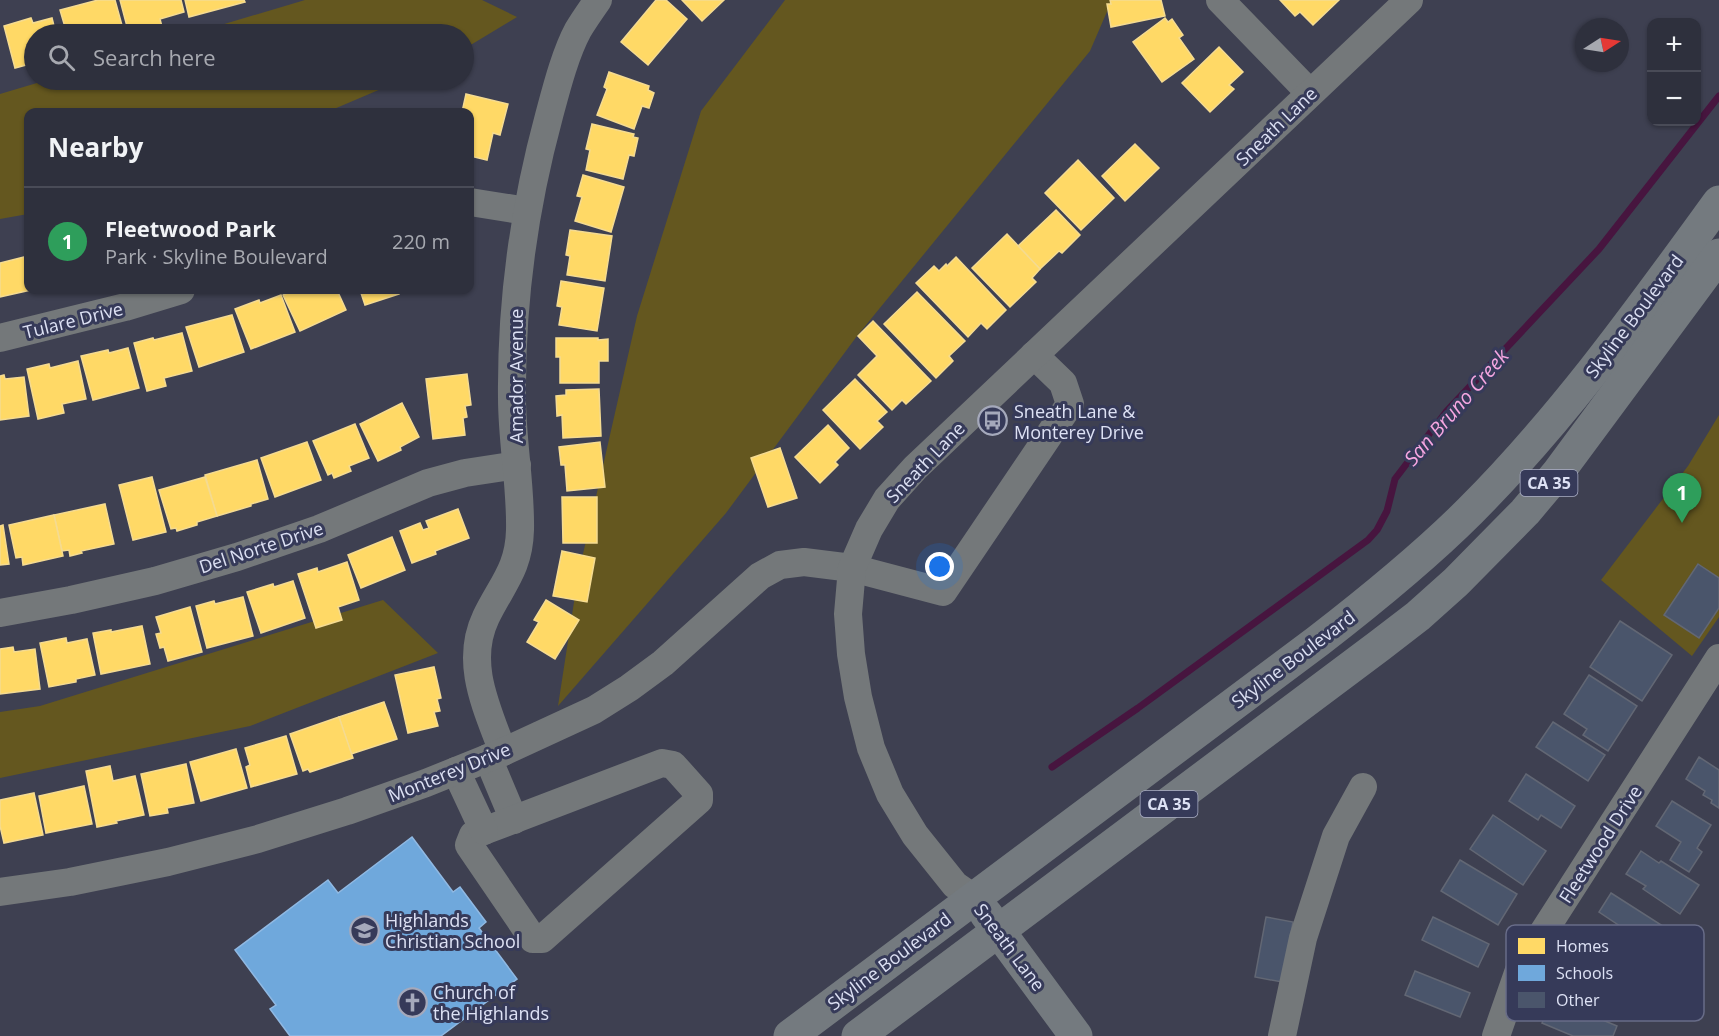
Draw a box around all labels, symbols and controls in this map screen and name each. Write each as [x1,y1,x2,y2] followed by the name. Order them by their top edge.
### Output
[1575,18,1629,72] north arrow
[1647,18,1701,126] map controls
[1647,18,1701,72] button: +
[24,24,474,90] search box
[45,41,78,74] icon: search
[93,42,216,72] text: Search here
[1647,72,1701,126] button: −
[1230,81,1322,171] street label: Sneath Lane
[48,129,143,165] text: Nearby
[105,213,276,243] text: Fleetwood Park
[62,228,73,255] text: 1
[392,228,450,255] text: 220 m
[105,243,328,270] text: Park · Skyline Boulevard
[1580,249,1688,383] street label: Skyline Boulevard
[21,296,125,344] street label: Tulare Drive
[504,309,528,443] street label: Amador Avenue
[1398,342,1515,471] water label: San Bruno Creek
[1014,399,1144,444] place label: Sneath Lane & Monterey Drive
[977,405,1009,437] bus stop icon: Sneath Lane & Monterey Drive
[880,416,970,508] street label: Sneath Lane
[1520,470,1578,496] road number: CA 35
[1662,474,1702,523] pin: 1
[196,516,326,578] street label: Del Norte Drive
[925,552,954,581] your location
[1226,605,1360,713] street label: Skyline Boulevard
[384,737,514,807] street label: Monterey Drive
[1553,781,1647,907] street label: Fleetwood Drive
[1140,791,1198,817] road number: CA 35
[969,898,1051,996] street label: Sneath Lane
[822,907,956,1015] street label: Skyline Boulevard
[385,908,520,953] place label: Highlands Christian School
[348,914,380,946] school or university icon: Highlands Christian School
[1506,925,1704,1021] legend
[1556,935,1609,957] text: Homes
[1556,962,1613,984] text: Schools
[433,980,549,1025] place label: Church of the Highlands
[396,986,428,1018] church icon: Church of the Highlands
[1556,989,1600,1011] text: Other

